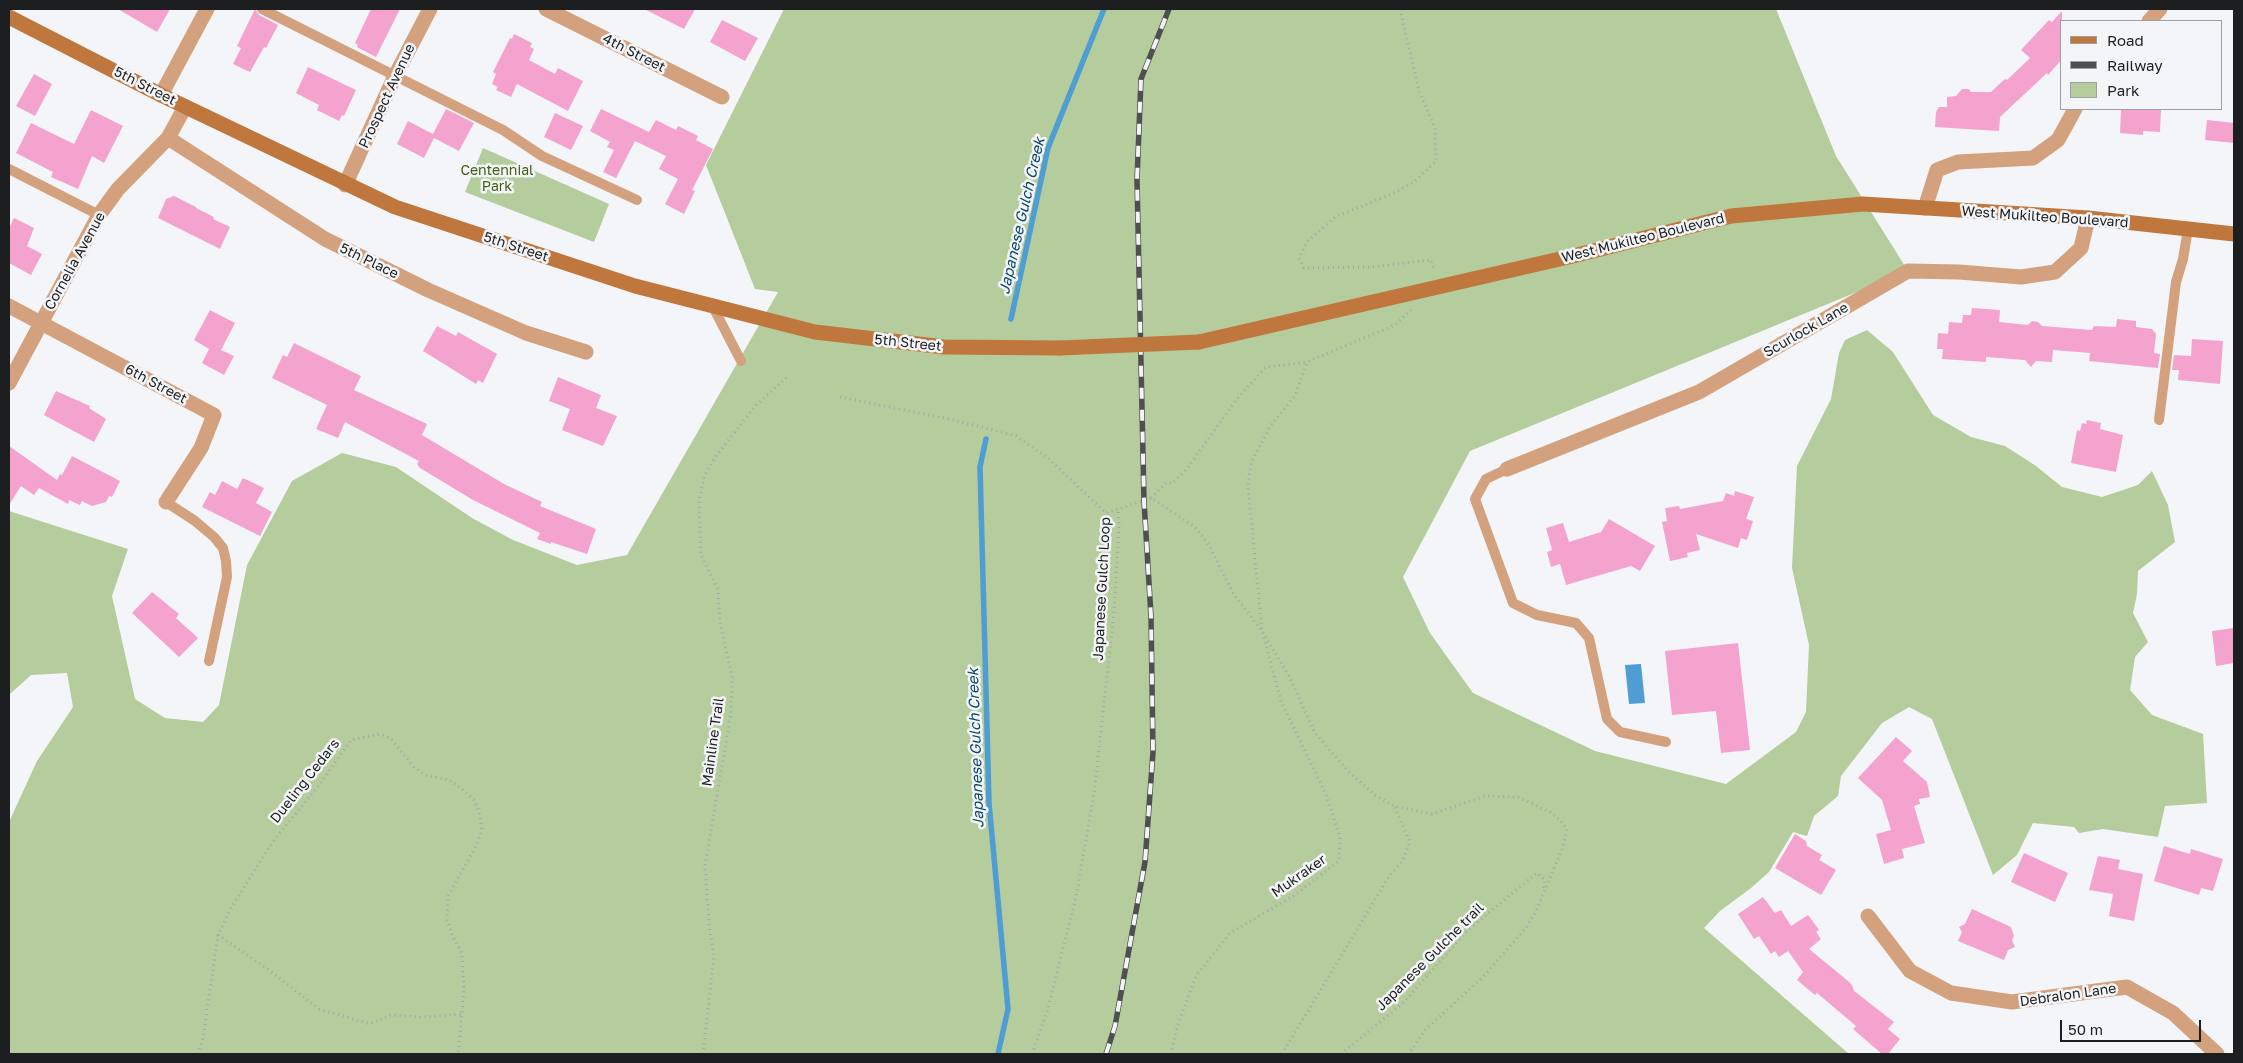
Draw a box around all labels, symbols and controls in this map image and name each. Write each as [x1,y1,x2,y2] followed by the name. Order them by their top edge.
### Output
[2060,20,2223,110] legend
[600,30,668,76] street label: 4th Street
[2107,31,2144,49] text: Road
[355,41,419,151] street label: Prospect Avenue
[2107,56,2163,74] text: Railway
[111,63,179,109] street label: 5th Street
[2107,81,2139,99] text: Park
[995,136,1049,296] water label: Japanese Gulch Creek
[460,163,534,196] park label: Centennial Park
[1961,203,2129,231] street label: West Mukilteo Boulevard
[41,209,109,313] street label: Cornelia Avenue
[1560,210,1726,266] street label: West Mukilteo Boulevard
[481,229,551,265] street label: 5th Street
[337,240,401,282] street label: 5th Place
[1761,299,1851,361] street label: Scurlock Lane
[874,331,942,355] street label: 5th Street
[122,361,190,407] street label: 6th Street
[1090,517,1114,661] street label: Japanese Gulch Loop
[964,668,988,828] water label: Japanese Gulch Creek
[698,696,728,788] street label: Mainline Trail
[267,735,343,827] street label: Dueling Cedars
[1268,851,1330,901] street label: Mukraker
[1373,900,1487,1014] street label: Japanese Gulche trail
[2019,980,2117,1010] street label: Debralon Lane
[2063,1010,2204,1042] scale bar
[2068,1020,2103,1038] text: 50 m

